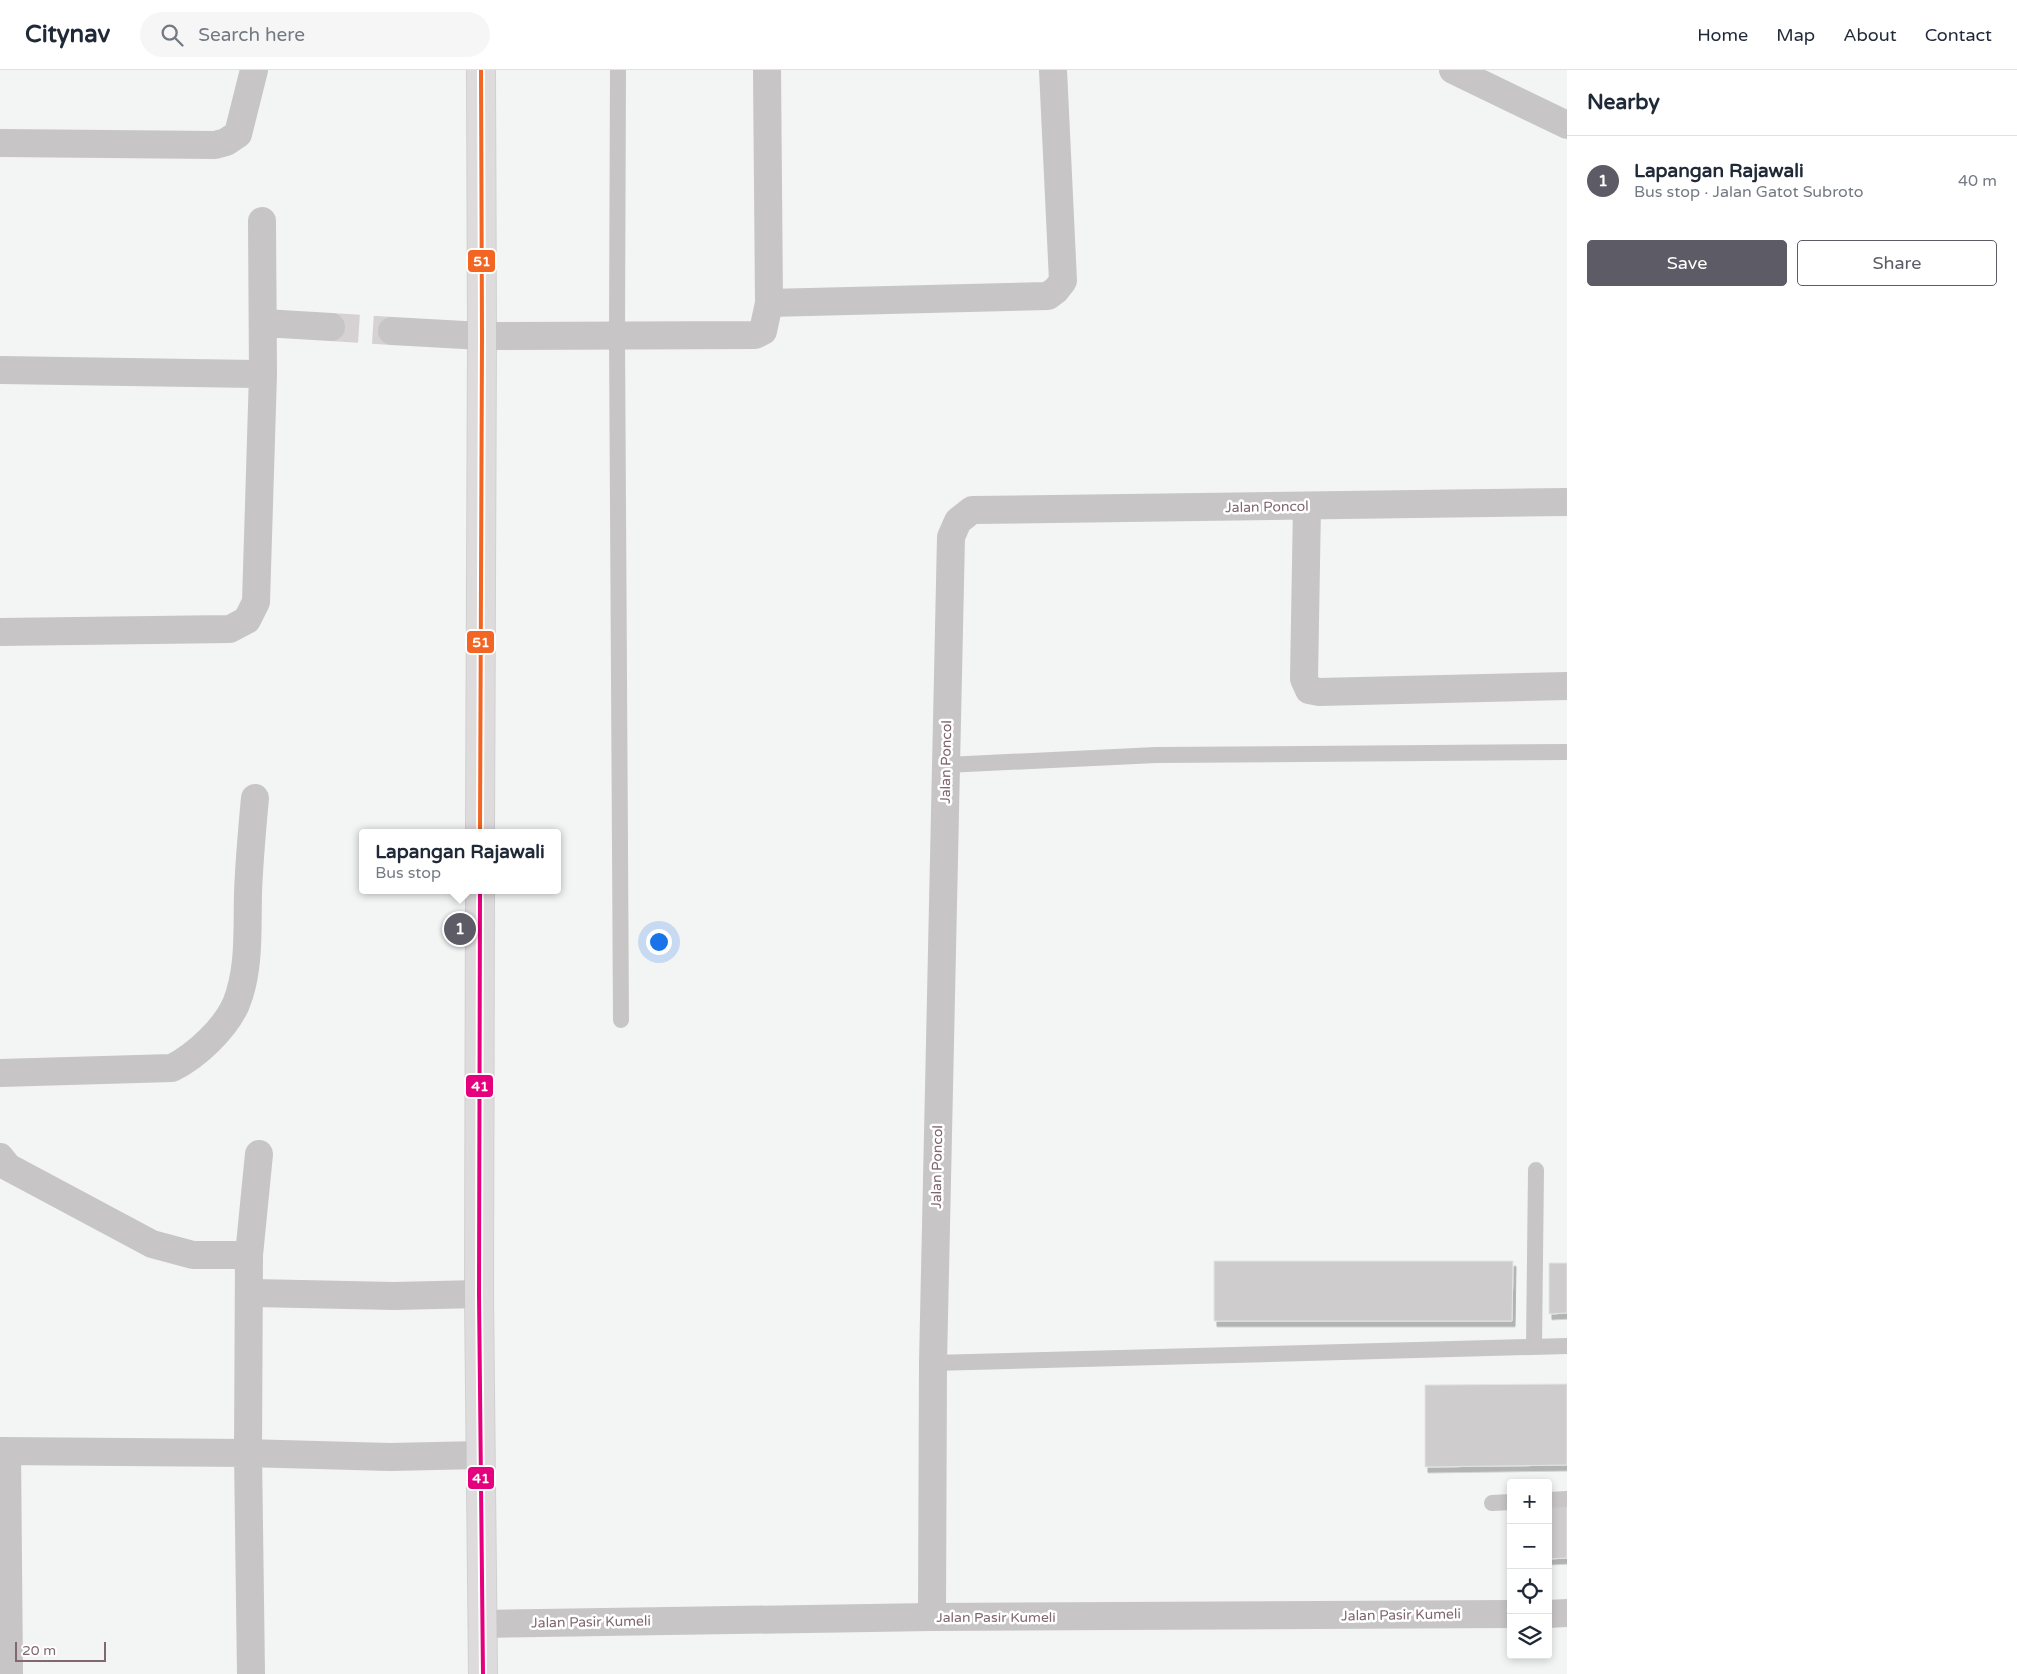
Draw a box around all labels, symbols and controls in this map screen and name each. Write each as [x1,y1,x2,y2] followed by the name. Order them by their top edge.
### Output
[140,12,490,57] search box
[25,20,110,49] text: Citynav
[158,21,186,49] icon: search
[198,24,305,46] text: Search here
[1697,24,1748,46] text: Home
[1776,24,1815,46] text: Map
[1843,24,1897,46] text: About
[1925,24,1992,46] text: Contact
[1587,90,1660,115] text: Nearby
[1634,160,1804,182] text: Lapangan Rajawali
[1598,171,1608,191] text: 1
[1958,171,1997,191] text: 40 m
[1634,182,1864,202] text: Bus stop · Jalan Gatot Subroto
[1587,240,1787,286] button: Save
[1797,240,1997,286] button: Share
[467,249,496,273] line badge: 51
[473,253,491,270] text: 51
[1225,498,1309,516] street label: Jalan Poncol
[466,630,495,654] line badge: 51
[472,634,490,651] text: 51
[937,720,955,804] street label: Jalan Poncol
[359,829,561,894] popup
[375,841,545,863] text: Lapangan Rajawali
[375,863,441,883] text: Bus stop
[444,910,476,948] pin: 1
[646,929,672,955] your location
[465,1074,494,1098] line badge: 41
[471,1078,489,1095] text: 41
[928,1125,946,1209] street label: Jalan Poncol
[467,1466,495,1490] line badge: 41
[472,1470,490,1487] text: 41
[1507,1479,1552,1659] map controls
[1507,1479,1552,1524] button: +
[1507,1524,1552,1569] button: −
[1507,1569,1552,1614] button: locate
[1341,1605,1461,1625] street label: Jalan Pasir Kumeli
[936,1609,1056,1626] street label: Jalan Pasir Kumeli
[531,1612,651,1632] street label: Jalan Pasir Kumeli
[1507,1614,1552,1659] button: layers
[15,1639,106,1662] scale bar
[22,1642,56,1659] text: 20 m

